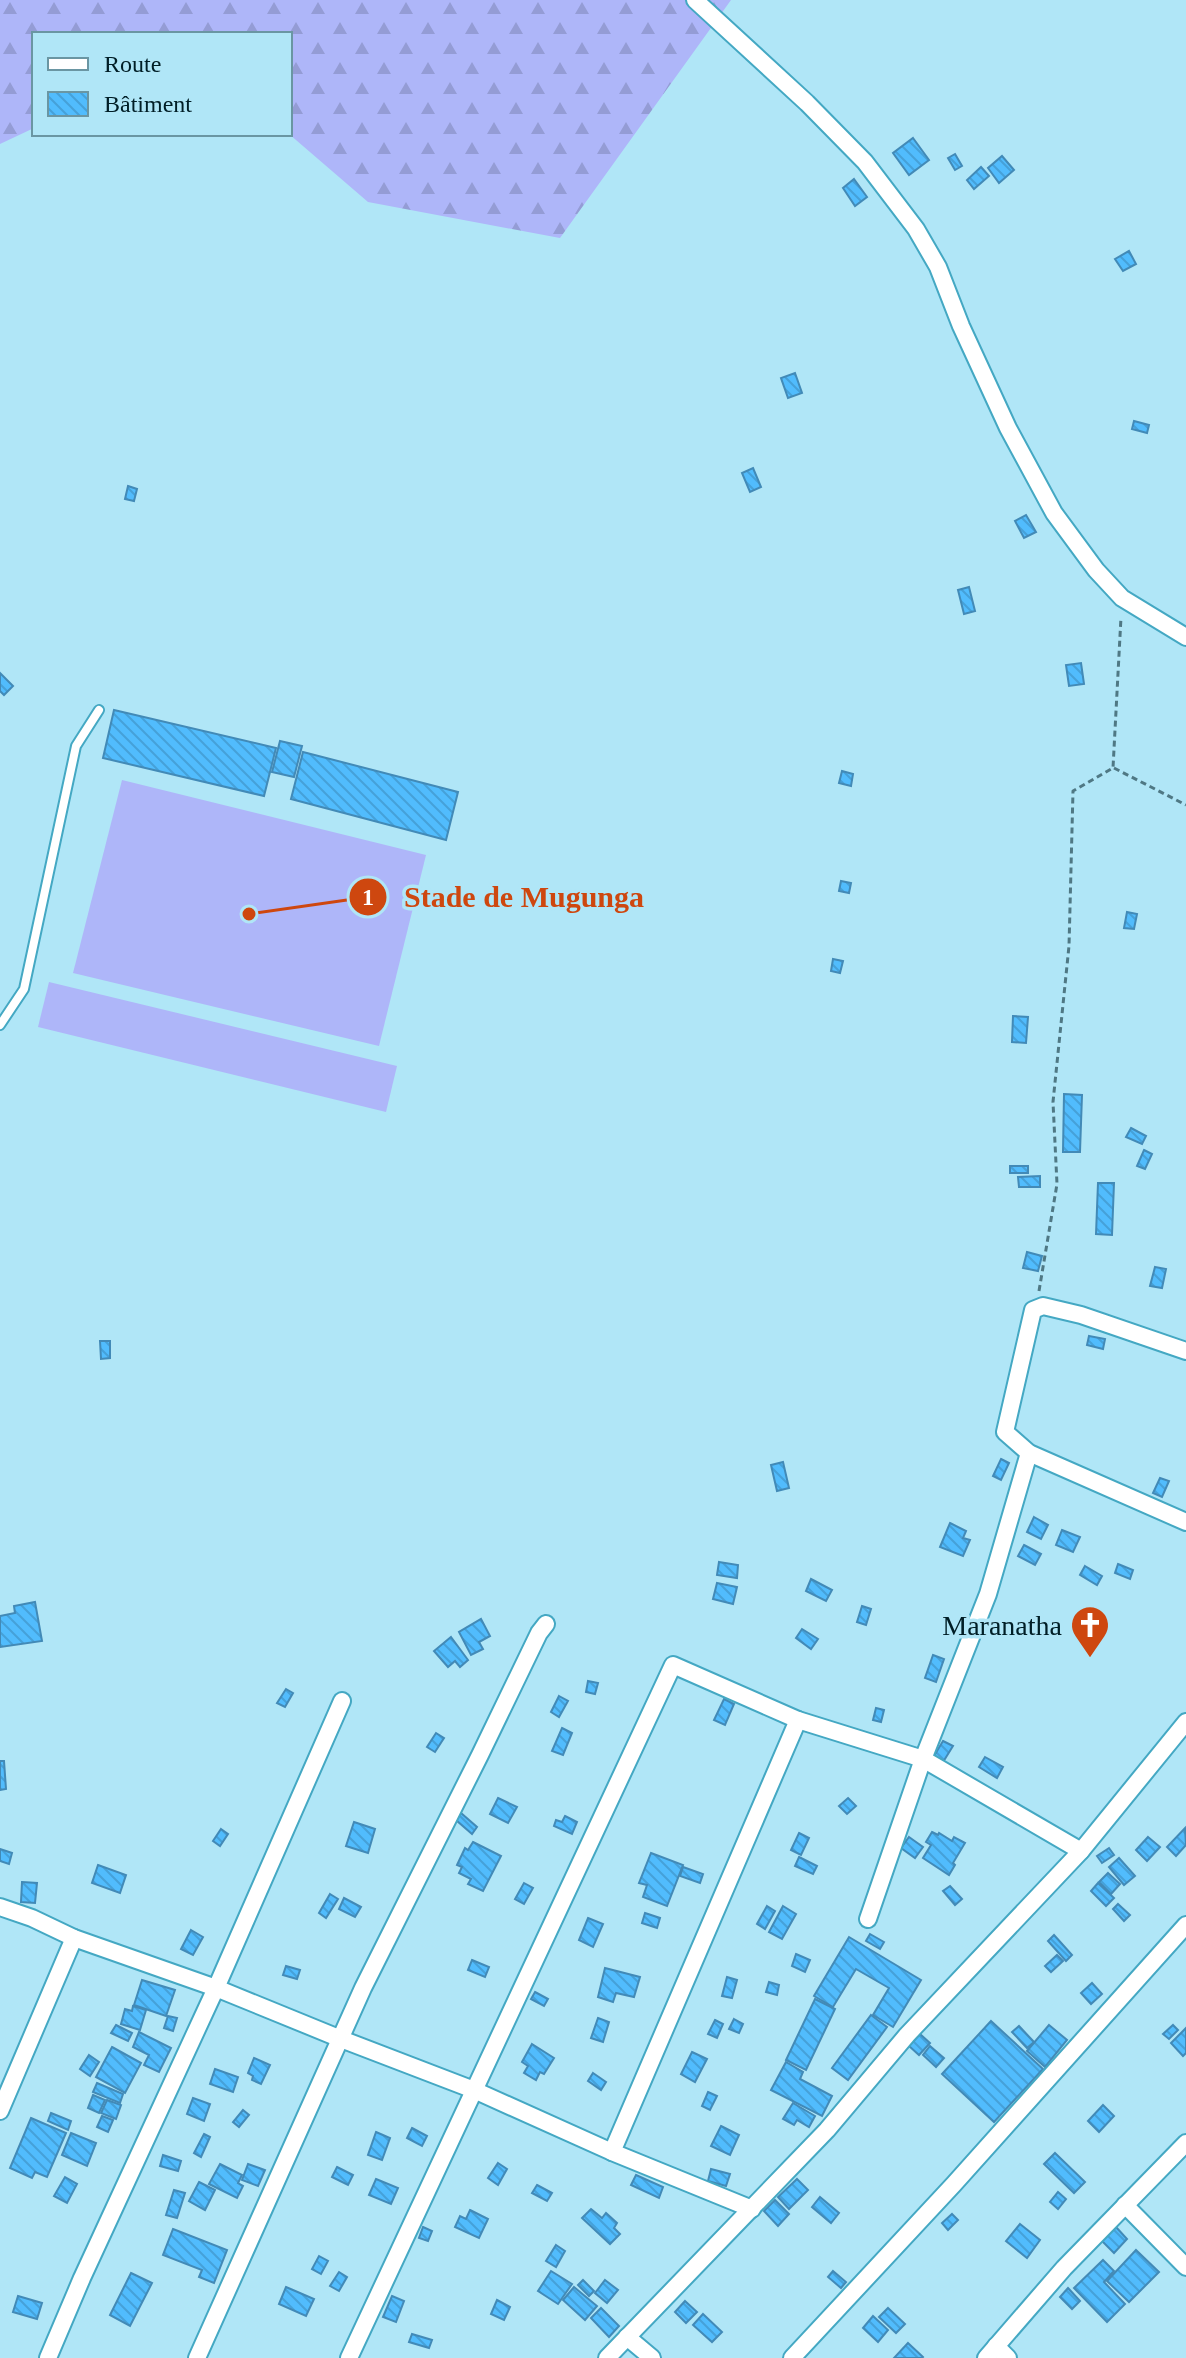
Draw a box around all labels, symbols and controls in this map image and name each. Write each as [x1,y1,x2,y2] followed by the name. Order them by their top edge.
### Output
[32,32,292,136] legend
[104,51,161,77] text: Route
[104,91,192,117] text: Bâtiment
[348,870,660,924] callout: Stade de Mugunga
[404,880,644,913] text: Stade de Mugunga
[362,884,374,910] text: 1
[1069,1604,1111,1659] church icon: Maranatha
[942,1610,1063,1641] place label: Maranatha

